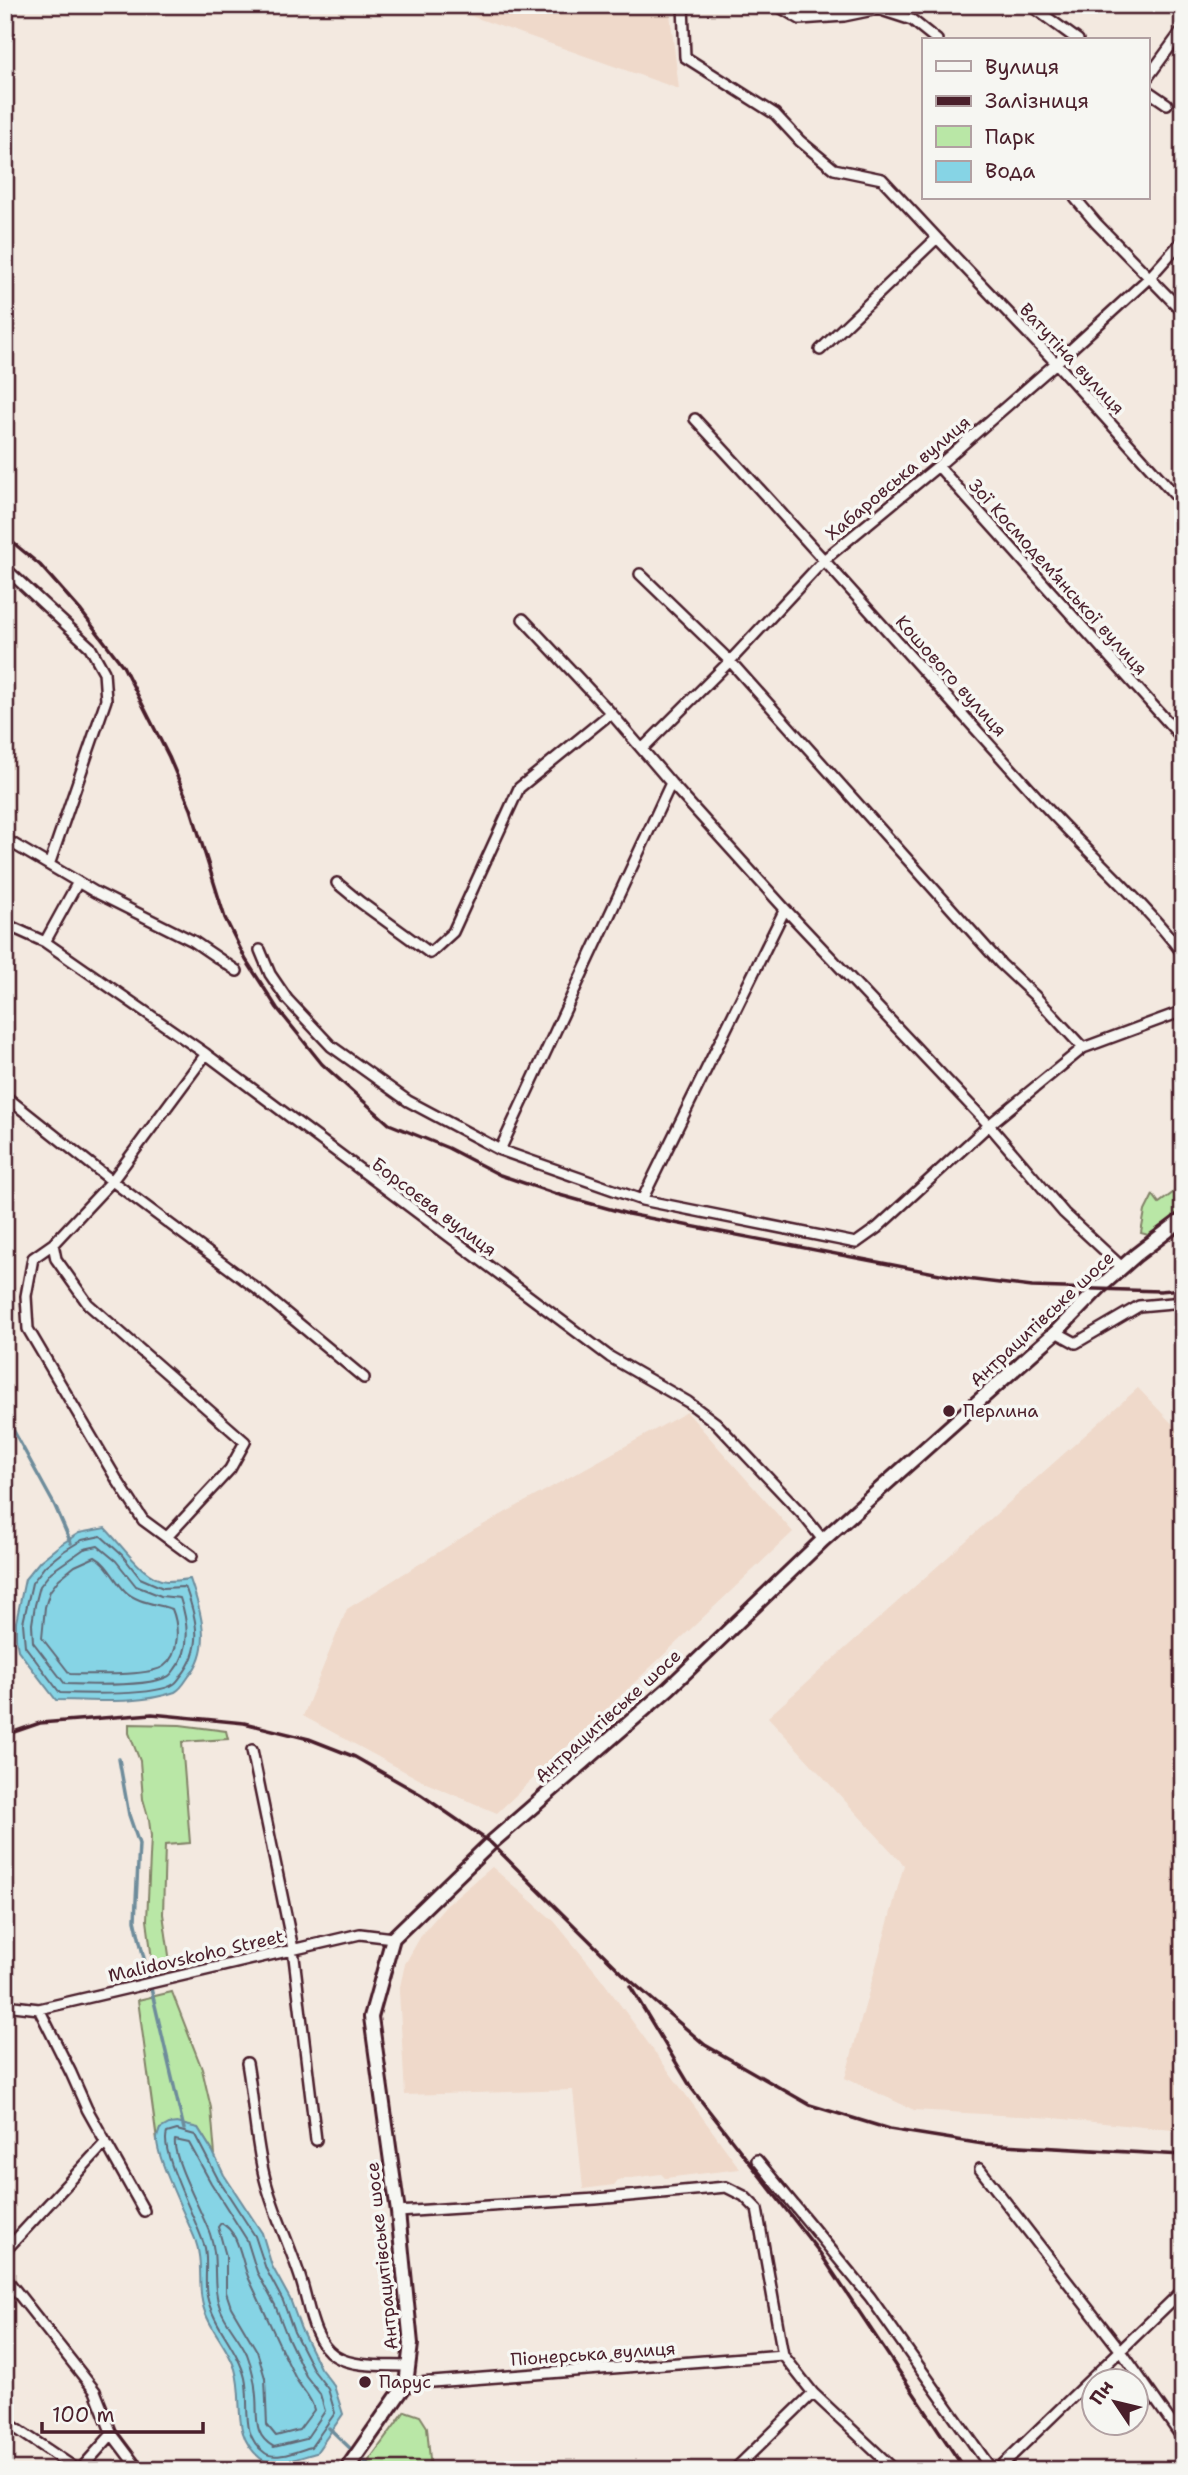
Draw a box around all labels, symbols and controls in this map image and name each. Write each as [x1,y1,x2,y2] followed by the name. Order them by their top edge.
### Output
[922,38,1150,200] legend
[985,53,1059,81] text: Вулиця
[985,87,1089,115] text: Залізниця
[985,123,1035,151] text: Парк
[985,157,1035,185] text: Вода
[1014,298,1130,420] street label: Ватутіна вулиця
[821,410,975,546] street label: Хабаровська вулиця
[963,474,1153,680] street label: Зої Космодем’янської вулиця
[890,610,1012,742] street label: Кошового вулиця
[367,1152,501,1262] street label: Борсоєва вулиця
[965,1246,1119,1392] street label: Антрацитівське шосе
[963,1399,1038,1423] place label: Перлина
[941,1403,957,1419] marker: Перлина
[530,1644,686,1788] street label: Антрацитівське шосе
[106,1924,286,1988] street label: Malidovskoho Street
[360,2161,404,2351] street label: Антрацитівське шосе
[510,2336,676,2372] street label: Піонерська вулиця
[1080,2366,1150,2436] north arrow
[379,2370,431,2394] place label: Парус
[357,2374,373,2390] marker: Парус
[1084,2375,1119,2410] text: Пн
[42,2391,203,2435] scale bar
[52,2401,115,2429] text: 100 m

